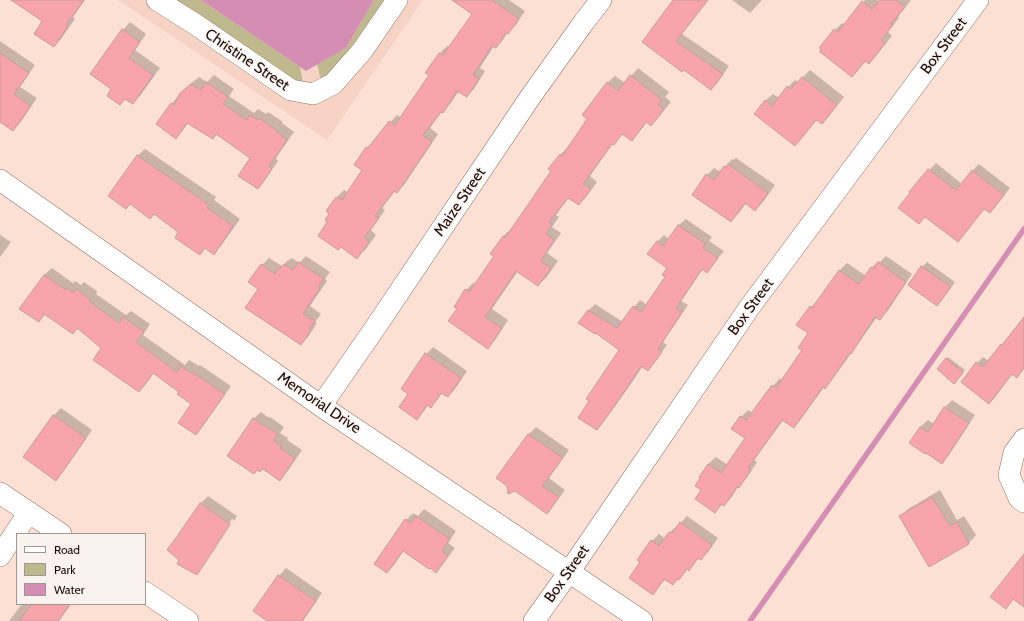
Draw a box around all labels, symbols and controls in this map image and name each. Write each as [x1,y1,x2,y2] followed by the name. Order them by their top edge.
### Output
[917,14,971,78] street label: Box Street
[201,25,293,95] street label: Christine Street
[430,164,490,240] street label: Maize Street
[724,275,778,339] street label: Box Street
[274,368,364,438] street label: Memorial Drive
[16,533,146,605] legend
[54,542,80,557] text: Road
[541,542,593,606] street label: Box Street
[54,562,76,577] text: Park
[54,582,84,597] text: Water

